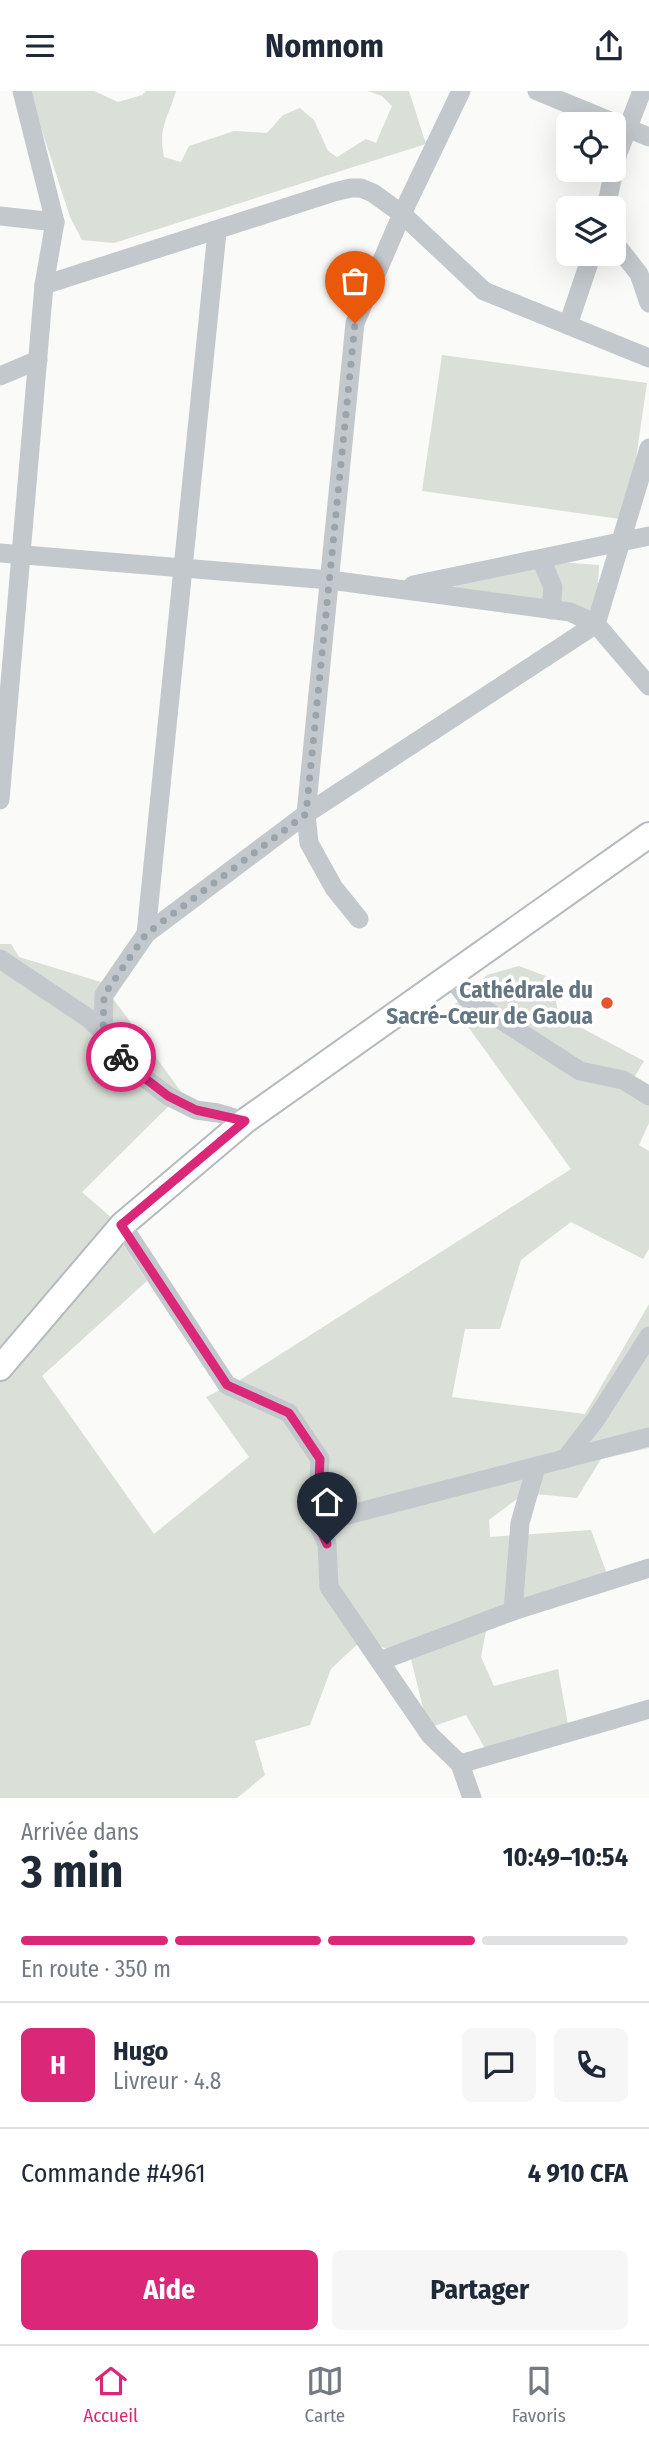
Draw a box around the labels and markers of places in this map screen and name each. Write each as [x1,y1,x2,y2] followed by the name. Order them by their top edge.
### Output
[325,251,385,323] pin
[386,976,593,1030] place label: Cathédrale du Sacré-Cœur de Gaoua
[599,995,615,1011] marker: Cathédrale du Sacré-Cœur de Gaoua
[297,1472,357,1544] pin

